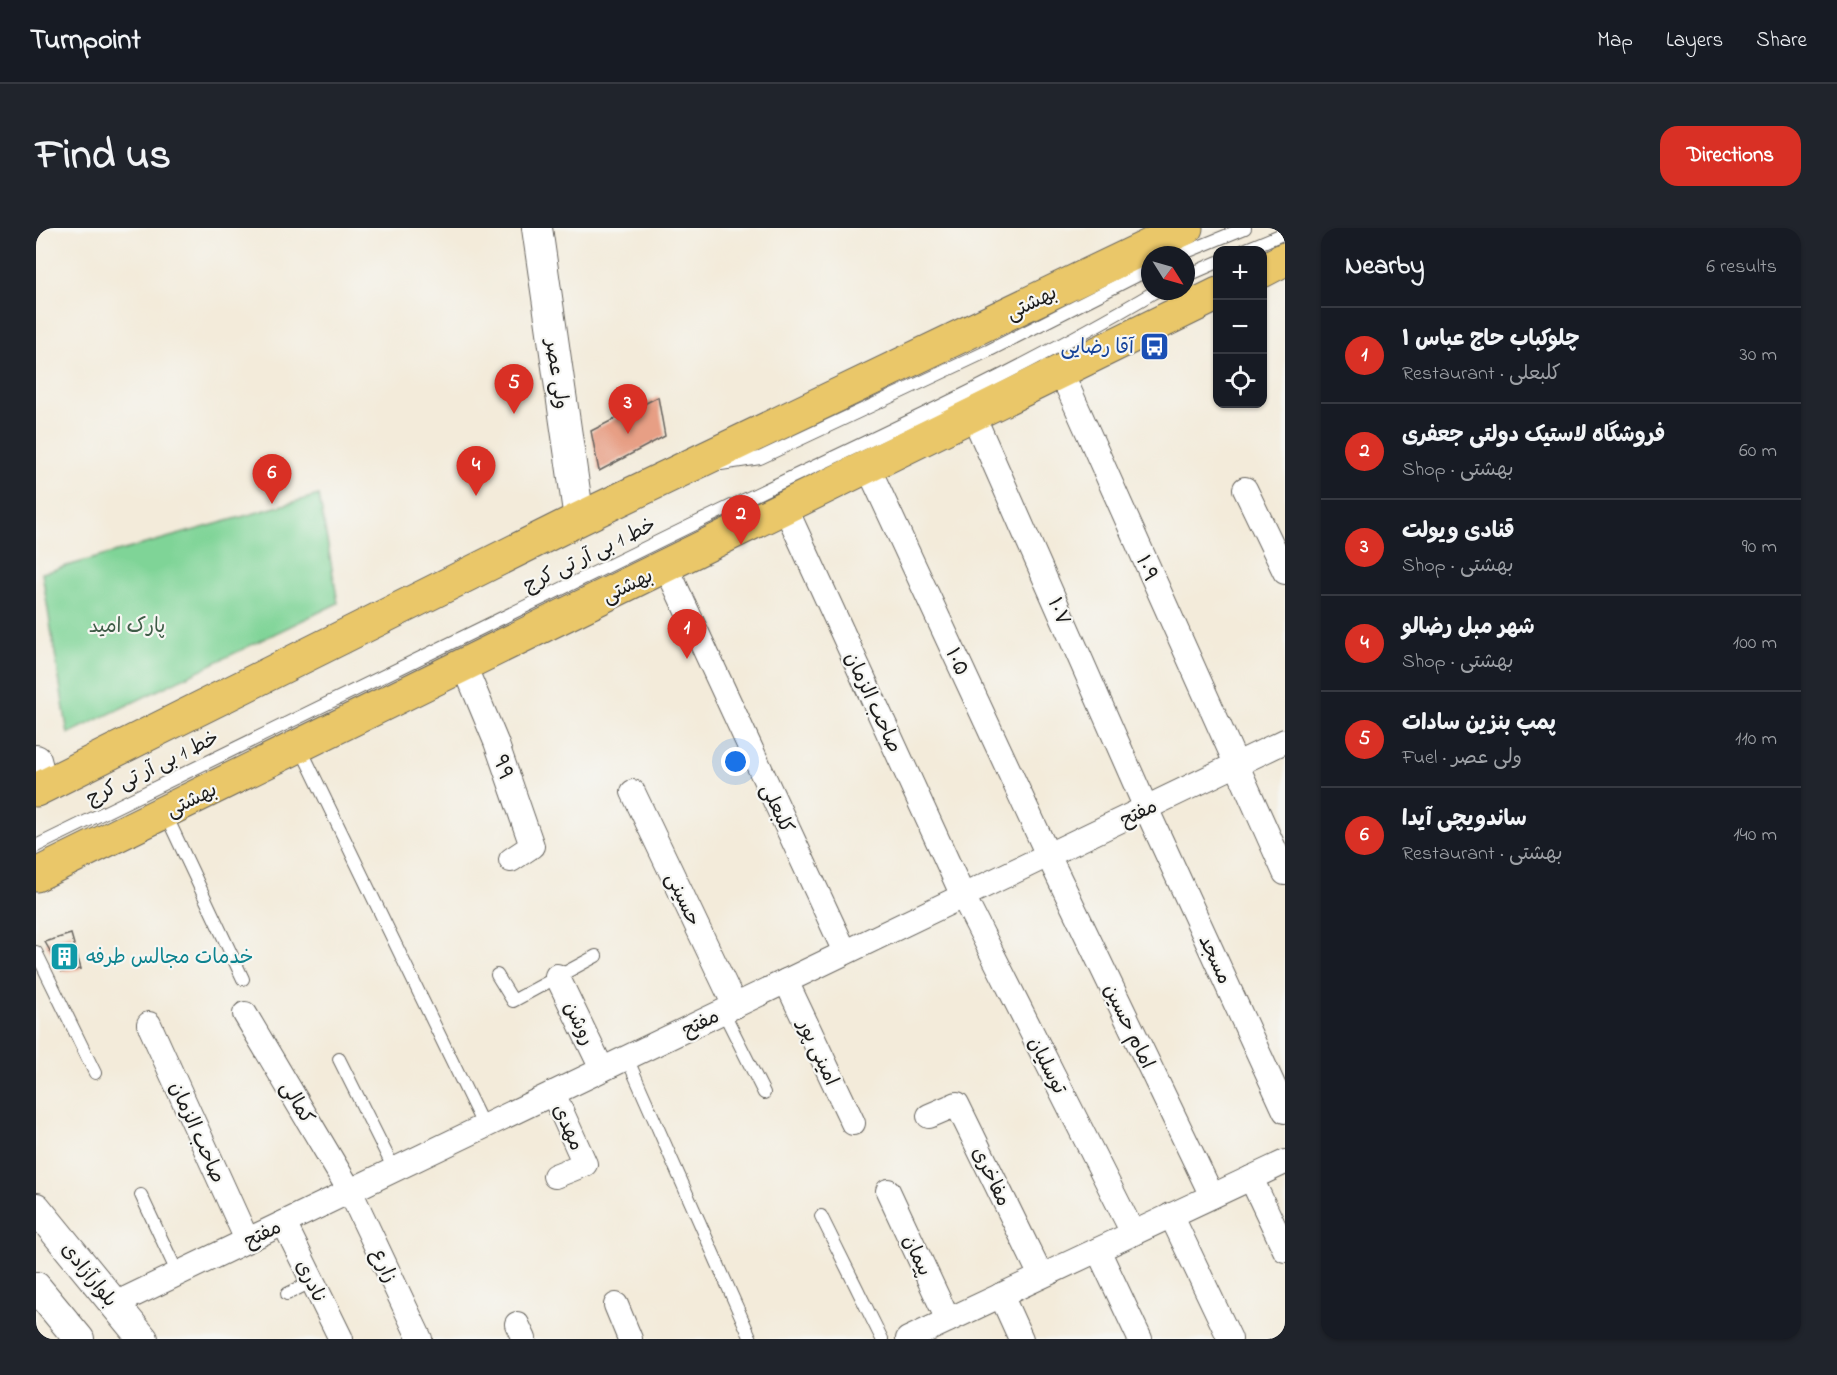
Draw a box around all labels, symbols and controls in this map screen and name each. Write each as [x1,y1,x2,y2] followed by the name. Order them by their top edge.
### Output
[30,21,141,62] text: Turnpoint
[1597,26,1633,56] text: Map
[1666,26,1723,56] text: Layers
[1756,26,1807,56] text: Share
[36,126,171,187] text: Find us
[1660,126,1801,186] button: Directions
[1141,246,1195,300] north arrow
[1213,246,1267,408] map controls
[1213,246,1267,300] button: +
[1345,248,1424,286] text: Nearby
[1706,253,1777,282] text: 6 results
[1002,279,1063,329] street label: بهشتی
[1213,300,1267,354] button: −
[1402,324,1580,356] text: چلوکباب حاج عباس ۱
[1139,330,1171,362] bus stop icon: آقا رضایی
[1061,334,1135,363] place label: آقا رضایی
[536,335,575,411] street label: ولی عصر
[1361,341,1368,370] text: 1
[1740,341,1777,370] text: 30 m
[1213,354,1267,408] button: locate
[1402,360,1561,389] text: Restaurant · کلبعلی
[494,364,534,414] pin: 5
[608,384,648,434] pin: 3
[1402,420,1665,452] text: فروشگاه لاستیک دولتی جعفری
[1360,437,1369,466] text: 2
[1739,437,1777,466] text: 60 m
[456,446,496,496] pin: 4
[252,454,292,504] pin: 6
[1402,456,1514,485] text: Shop · بهشتی
[722,496,760,545] pin: 2
[519,511,662,601] street label: خط 1 بی آر تی کرج
[1402,516,1515,548] text: قنادی ویولت
[1360,533,1369,562] text: 3
[1742,533,1777,562] text: 90 m
[1127,551,1164,587] street label: ۱۰۹
[1402,552,1514,581] text: Shop · بهشتی
[598,562,659,612] street label: بهشتی
[1039,593,1077,631] street label: ۱۰۷
[668,610,706,659] pin: 1
[1402,612,1535,644] text: شهر مبل رضالو
[89,613,165,642] park label: پارک امید
[1360,629,1369,658] text: 4
[1733,629,1777,658] text: 100 m
[937,643,975,681] street label: ۱۰۵
[836,648,908,758] street label: صاحب الزمان
[1402,648,1514,677] text: Shop · بهشتی
[1402,708,1556,740] text: پمپ بنزین سادات
[82,724,225,814] street label: خط 1 بی آر تی کرج
[1359,725,1370,754] text: 5
[1735,725,1777,754] text: 110 m
[1402,744,1522,773] text: Fuel · ولی عصر
[721,747,750,776] your location
[484,751,519,784] street label: ۹۹
[162,776,223,826] street label: بهشتی
[752,779,800,839] street label: کلبعلی
[1115,793,1163,836] street label: مفتح
[1402,804,1527,836] text: ساندویچی آیدا
[1360,821,1369,850] text: 6
[1733,821,1777,850] text: 140 m
[1402,840,1563,869] text: Restaurant · بهشتی
[657,868,707,932] street label: حسینی
[1190,931,1238,989] street label: مسجد
[49,940,81,972] building icon: خدمات مجالس طرفه
[86,944,253,973] place label: خدمات مجالس طرفه
[1095,980,1161,1074] street label: امام حسین
[555,997,601,1051] street label: روشن
[677,1003,725,1046] street label: مفتح
[788,1013,845,1091] street label: امینی پور
[1019,1032,1073,1100] street label: توسلیان
[272,1076,320,1130] street label: کمالی
[160,1078,231,1188] street label: صاحب الزمان
[544,1100,590,1156] street label: مهدی
[963,1142,1017,1212] street label: مفاخری
[239,1214,287,1257] street label: مفتح
[894,1231,938,1281] street label: پیمان
[53,1237,123,1314] street label: بلوارآزادی
[362,1244,403,1288] street label: زارع
[287,1255,333,1309] street label: نادری

